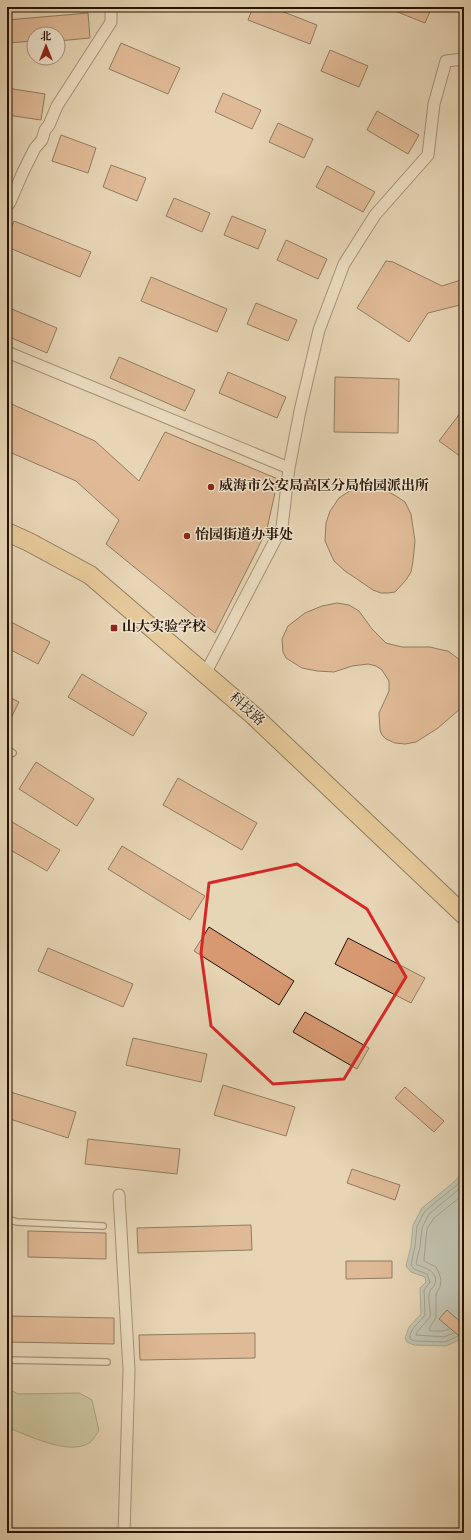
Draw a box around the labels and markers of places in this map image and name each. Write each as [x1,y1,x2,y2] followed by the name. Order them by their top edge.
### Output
[219,477,429,497] place label: 威海市公安局高区分局怡园派出所
[206,482,216,492] marker: 威海市公安局高区分局怡园派出所
[195,526,293,546] place label: 怡园街道办事处
[182,531,192,541] marker: 怡园街道办事处
[122,618,206,638] place label: 山大实验学校
[109,623,119,633] marker: 山大实验学校

